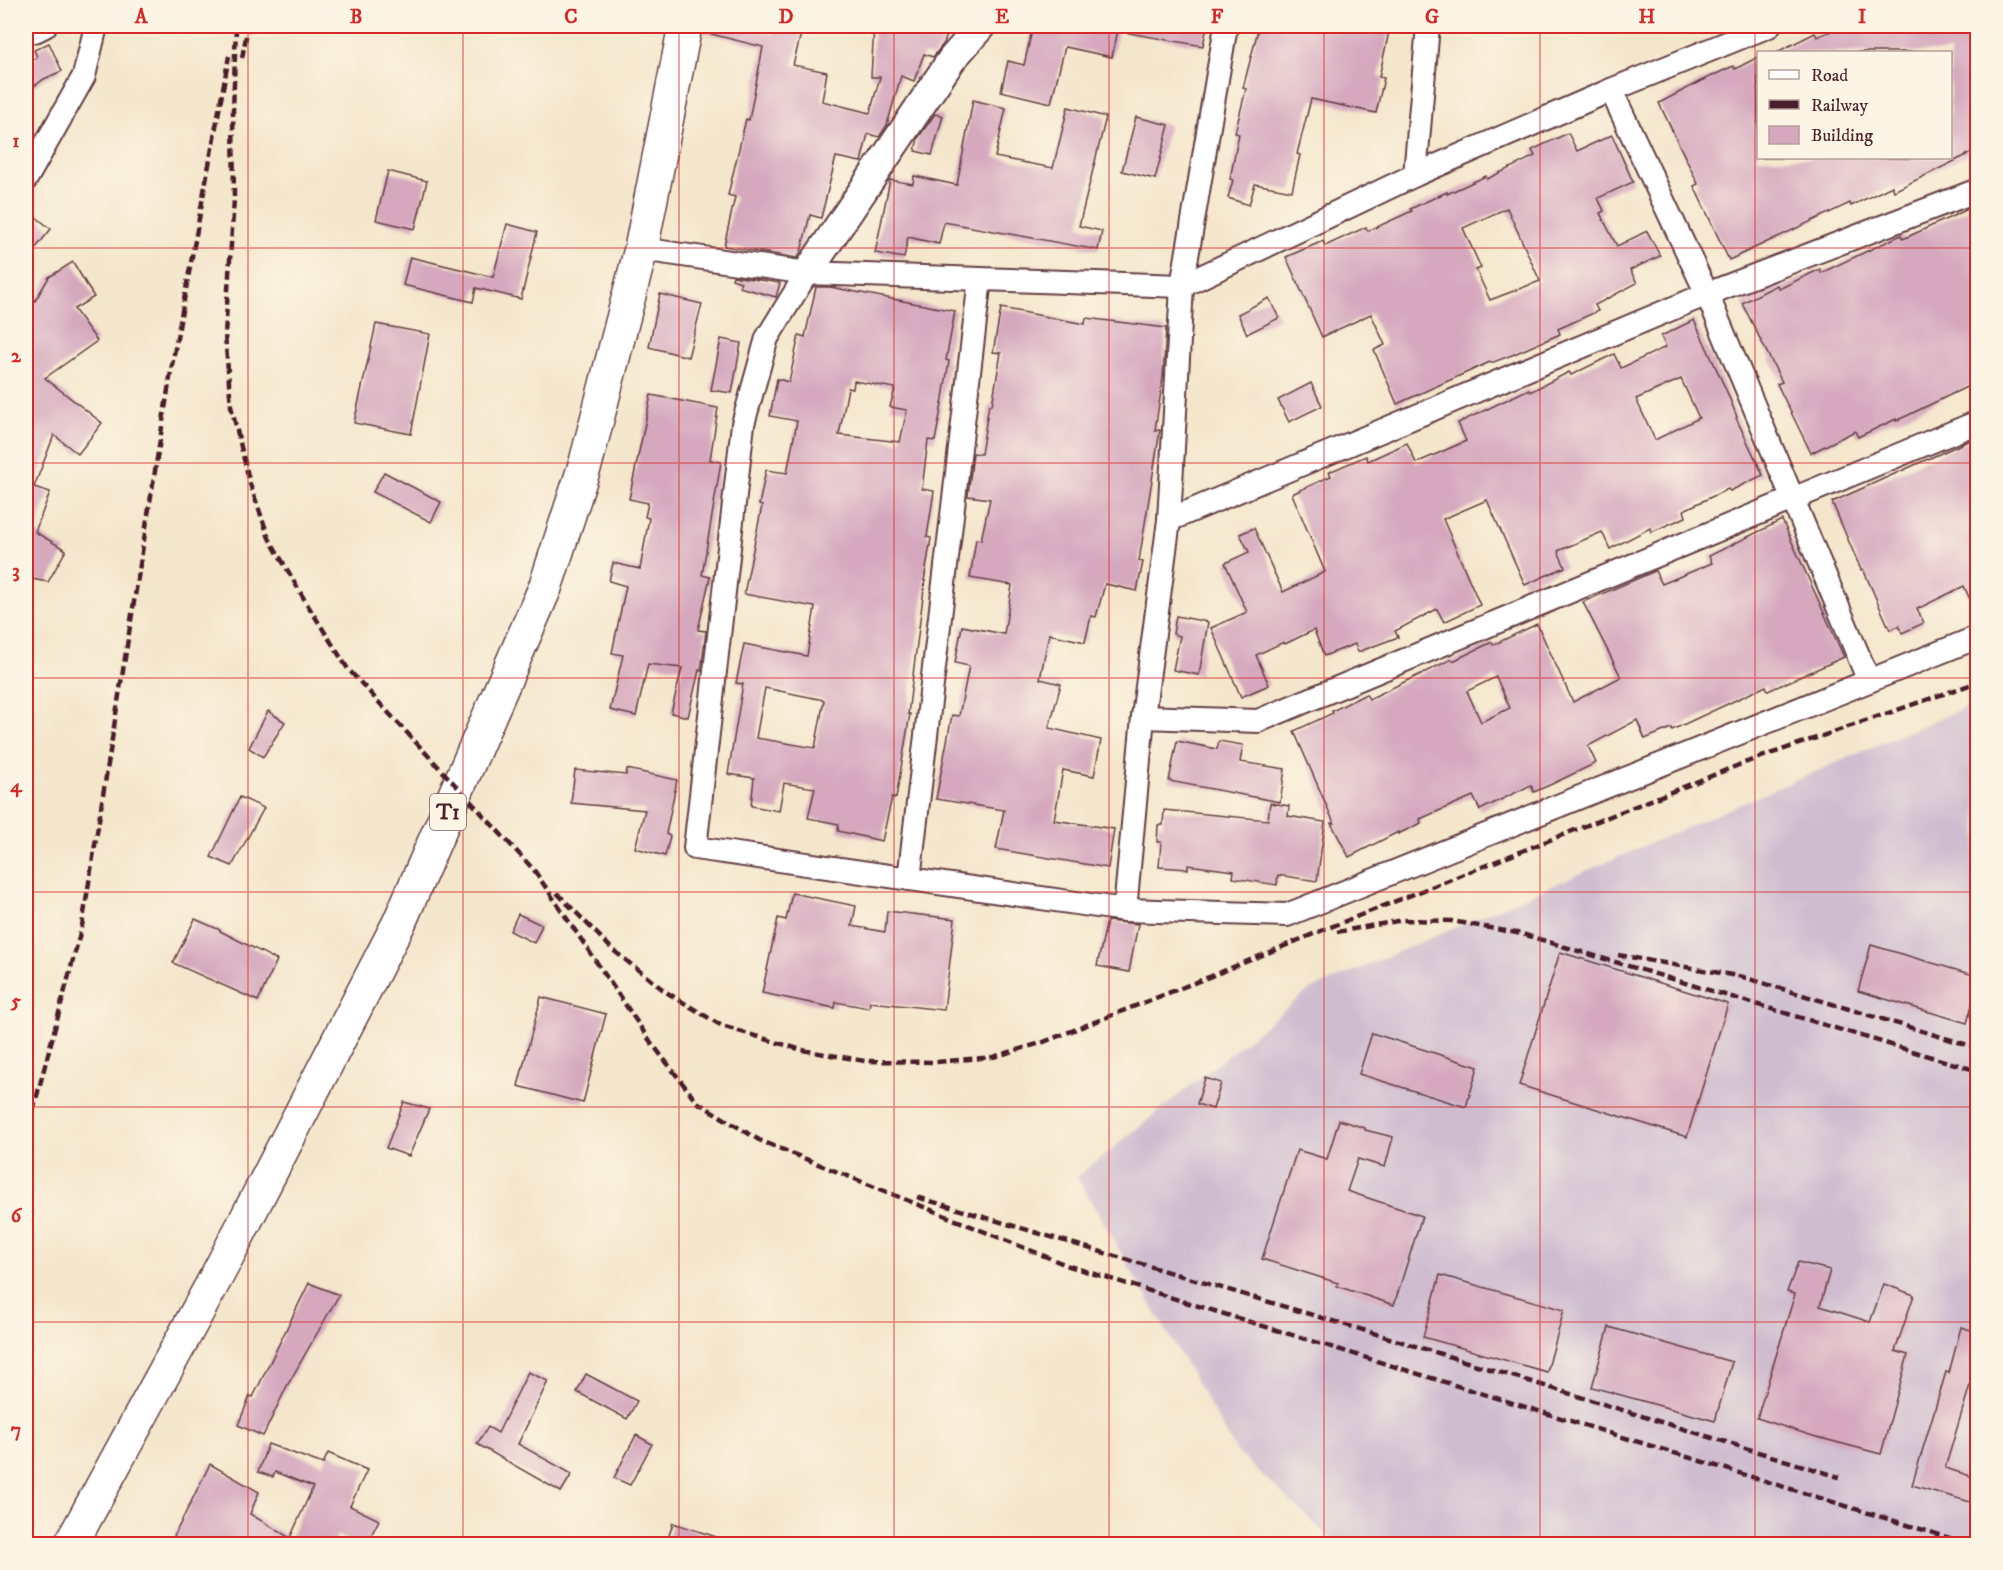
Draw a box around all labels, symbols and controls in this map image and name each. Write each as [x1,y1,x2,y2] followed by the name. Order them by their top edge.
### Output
[134,5,149,30] text: A
[350,5,362,30] text: B
[564,5,578,30] text: C
[779,5,794,30] text: D
[995,5,1009,30] text: E
[1211,5,1224,30] text: F
[1425,5,1439,30] text: G
[1639,5,1656,30] text: H
[1858,5,1866,30] text: I
[1757,51,1952,159] legend
[1811,65,1848,87] text: Road
[1811,95,1869,117] text: Railway
[1811,125,1873,147] text: Building
[12,129,20,154] text: 1
[11,344,22,369] text: 2
[12,559,20,584] text: 3
[10,774,23,799] text: 4
[430,794,466,830] road number: T1
[10,989,21,1014] text: 5
[11,1204,23,1229] text: 6
[11,1418,21,1443] text: 7

